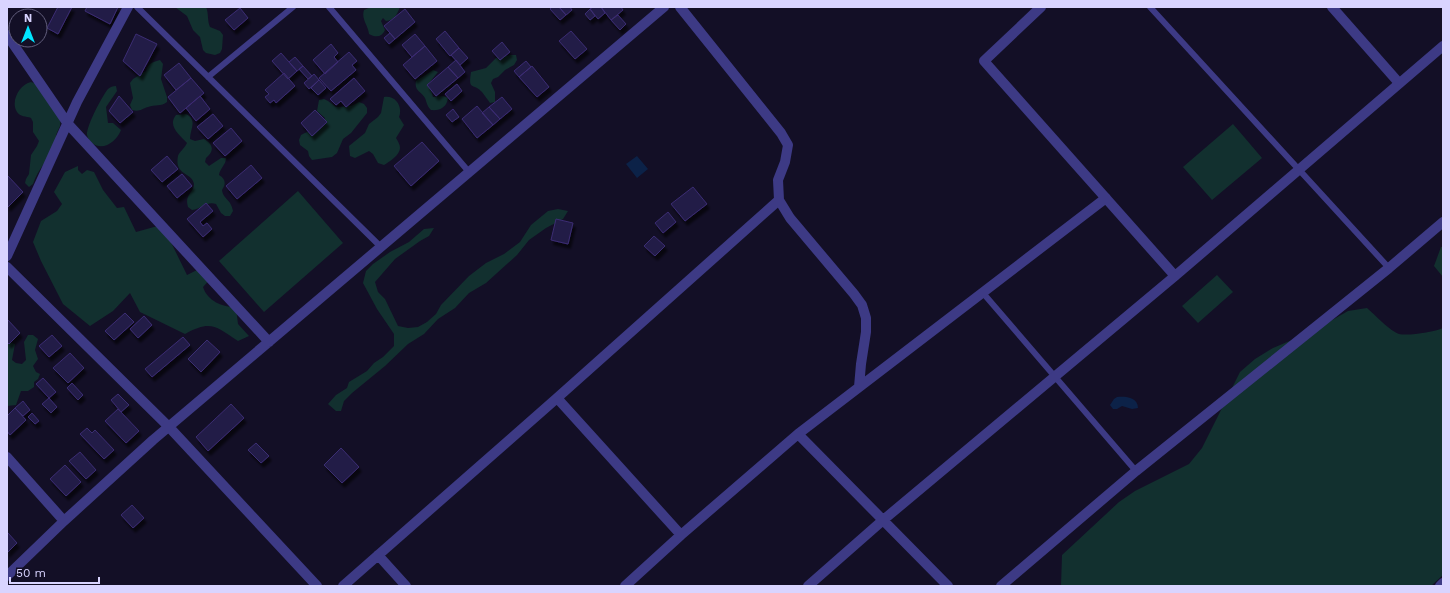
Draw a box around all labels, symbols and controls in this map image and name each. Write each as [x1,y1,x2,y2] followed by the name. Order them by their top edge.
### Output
[8,8,48,48] north arrow
[24,12,32,25] text: N
[10,559,99,585] scale bar
[16,566,46,580] text: 50 m

